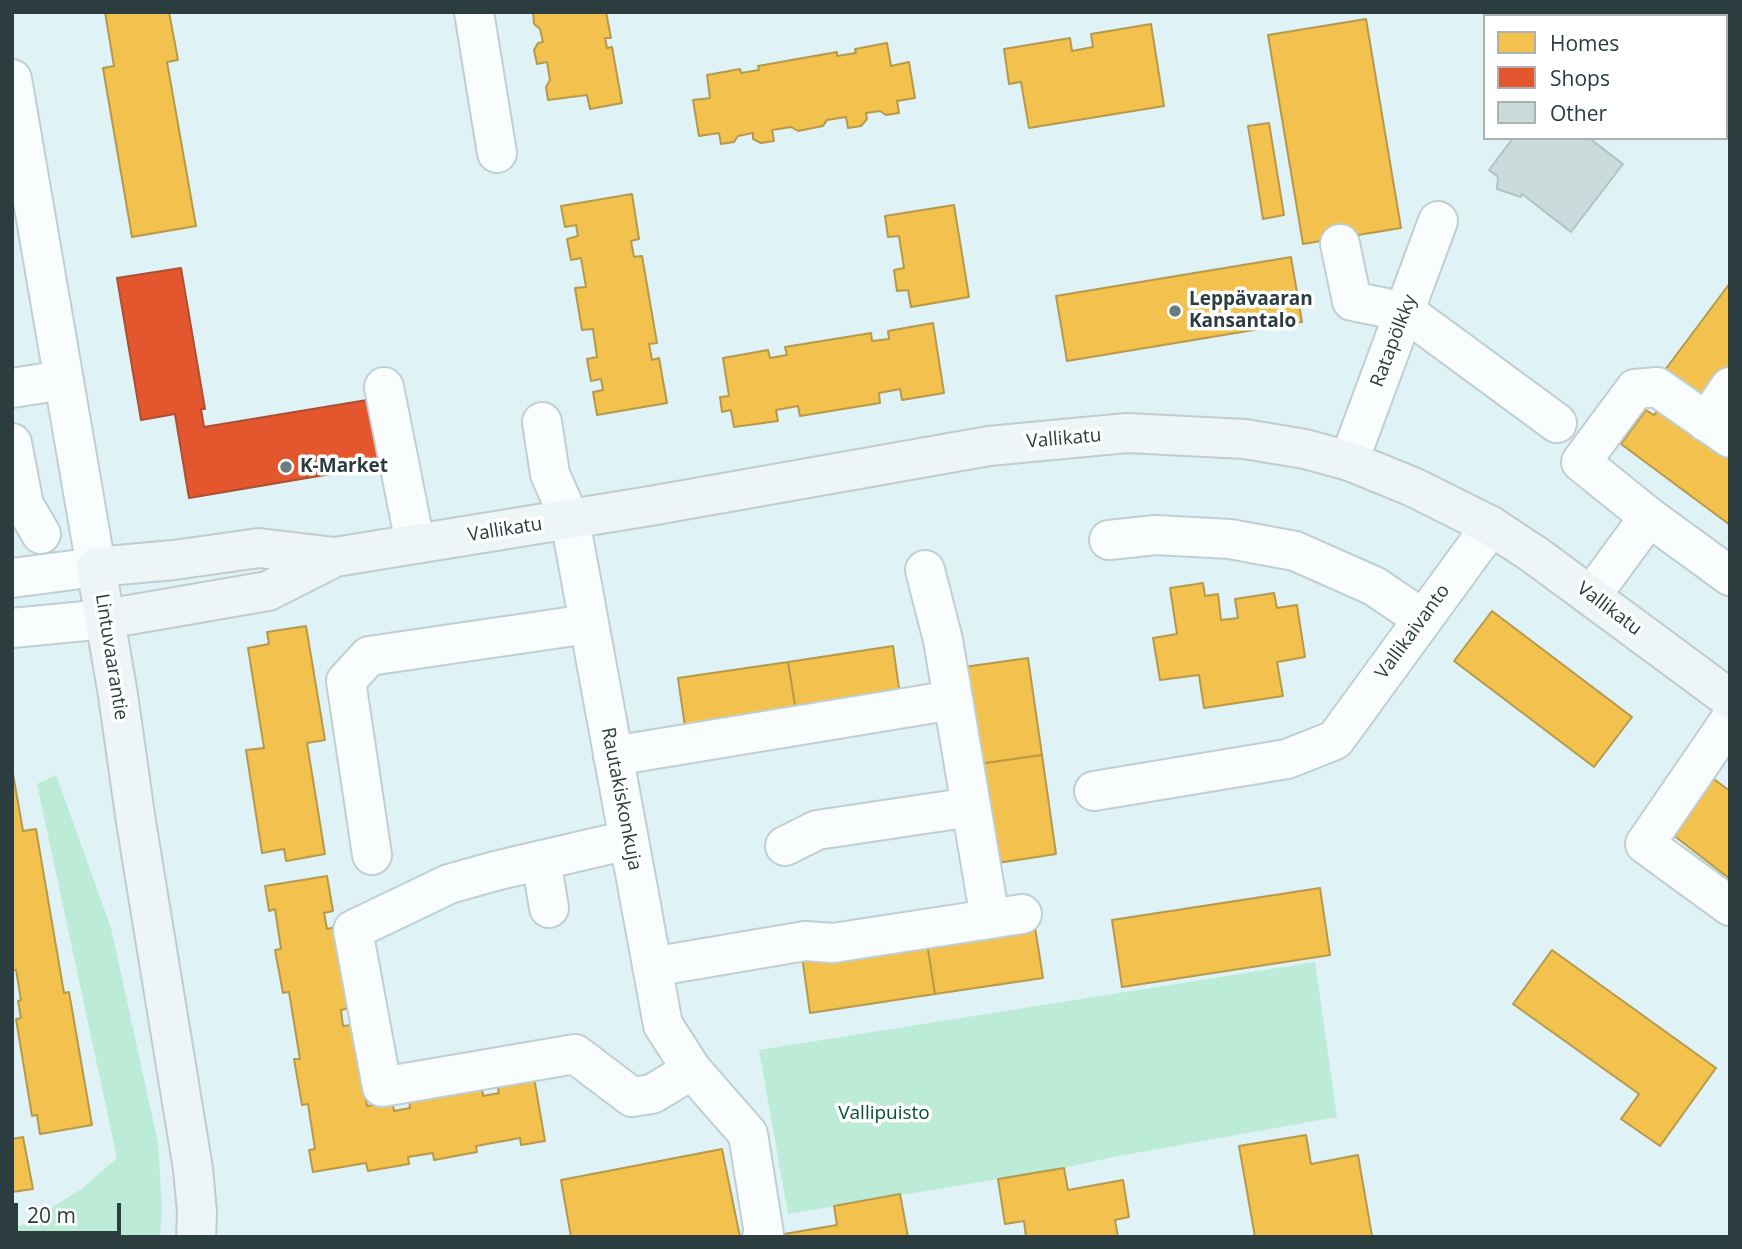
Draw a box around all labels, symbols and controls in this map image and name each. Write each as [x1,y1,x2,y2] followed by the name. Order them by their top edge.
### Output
[1483,14,1728,140] legend
[1550,29,1619,57] text: Homes
[1550,64,1610,92] text: Shops
[1550,99,1607,127] text: Other
[1189,289,1313,333] place label: Leppävaaran Kansantalo
[1366,292,1422,390] street label: Ratapölkky
[1167,303,1183,319] marker: Leppävaaran Kansantalo
[1026,424,1102,454] street label: Vallikatu
[300,456,388,478] place label: K-Market
[278,459,294,475] marker: K-Market
[466,513,544,547] street label: Vallikatu
[1572,577,1646,641] street label: Vallikatu
[1371,580,1455,684] street label: Vallikaivanto
[90,592,132,722] street label: Lintuvaarantie
[596,726,646,872] street label: Rautakiskonkuja
[838,1103,930,1125] park label: Vallipuisto
[18,1190,124,1234] scale bar
[27,1201,76,1229] text: 20 m

